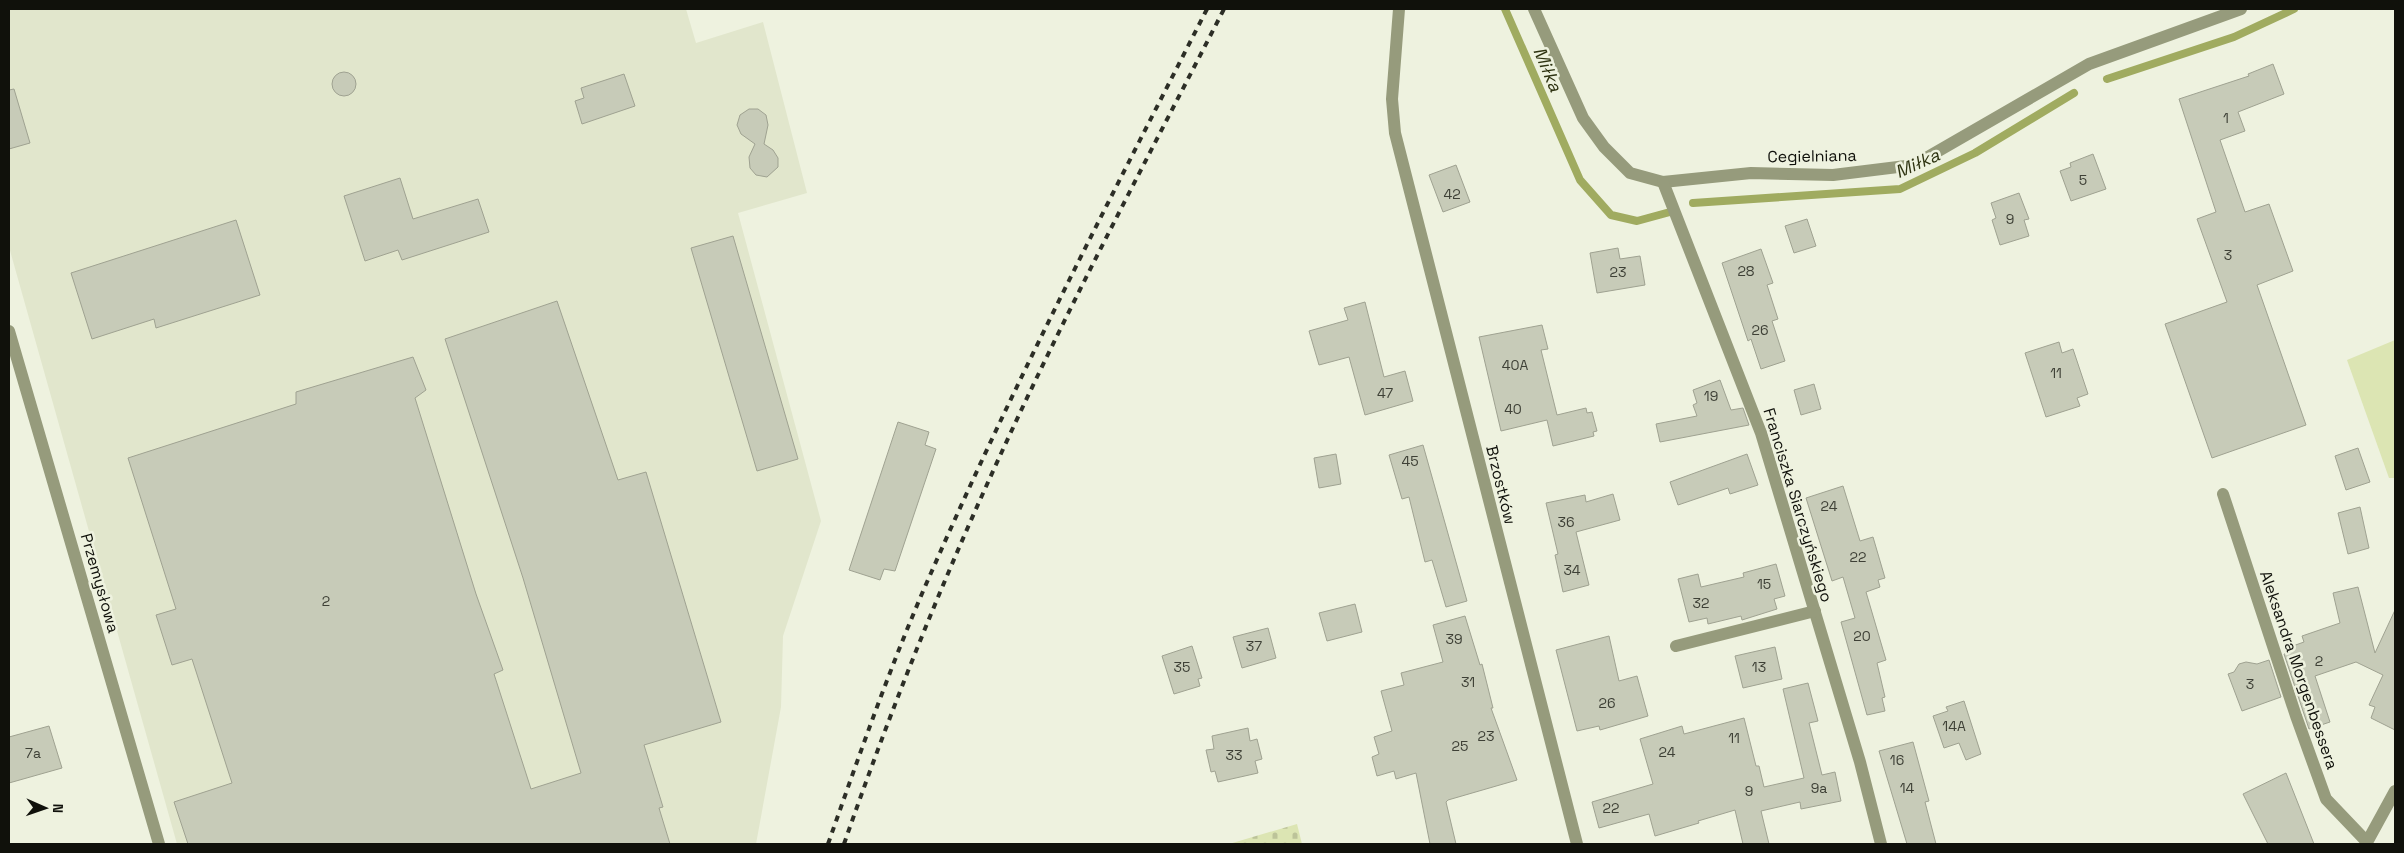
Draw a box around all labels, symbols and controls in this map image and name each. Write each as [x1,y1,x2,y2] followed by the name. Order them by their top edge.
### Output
[1528,43,1568,95] water label: Miłka
[2223,109,2229,127] house number: 1
[1891,143,1943,183] water label: Miłka
[1767,145,1857,167] street label: Cegielniana
[2079,171,2087,189] house number: 5
[1443,185,1461,203] house number: 42
[2006,210,2014,228] house number: 9
[2224,246,2232,264] house number: 3
[1737,262,1755,280] house number: 28
[1610,263,1626,281] house number: 23
[1751,321,1769,339] house number: 26
[1502,356,1528,374] house number: 40A
[2050,364,2062,382] house number: 11
[1377,384,1393,402] house number: 47
[1704,387,1718,405] house number: 19
[1504,400,1522,418] house number: 40
[1758,405,1838,605] street label: Franciszka Siarczyńskiego
[1481,443,1521,527] street label: Brzostków
[1401,452,1419,470] house number: 45
[1821,497,1838,515] house number: 24
[1557,513,1575,531] house number: 36
[76,531,124,635] street label: Przemysłowa
[1850,548,1866,566] house number: 22
[1563,561,1581,579] house number: 34
[2255,568,2343,772] street label: Aleksandra Morgenbessera
[1757,575,1771,593] house number: 15
[322,592,330,610] house number: 2
[1693,594,1709,612] house number: 32
[1853,627,1871,645] house number: 20
[1445,630,1463,648] house number: 39
[1246,637,1262,655] house number: 37
[2315,652,2323,670] house number: 2
[1174,658,1190,676] house number: 35
[1752,658,1766,676] house number: 13
[1461,673,1475,691] house number: 31
[2246,675,2254,693] house number: 3
[1598,694,1616,712] house number: 26
[1942,717,1966,735] house number: 14A
[1478,727,1494,745] house number: 23
[1728,729,1740,747] house number: 11
[1452,737,1468,755] house number: 25
[1659,743,1676,761] house number: 24
[25,744,41,762] house number: 7a
[1226,746,1242,764] house number: 33
[1890,751,1904,769] house number: 16
[1811,779,1827,797] house number: 9a
[1900,779,1915,797] house number: 14
[1745,782,1753,800] house number: 9
[20,783,70,833] north arrow
[1603,799,1619,817] house number: 22
[49,803,67,813] text: N

